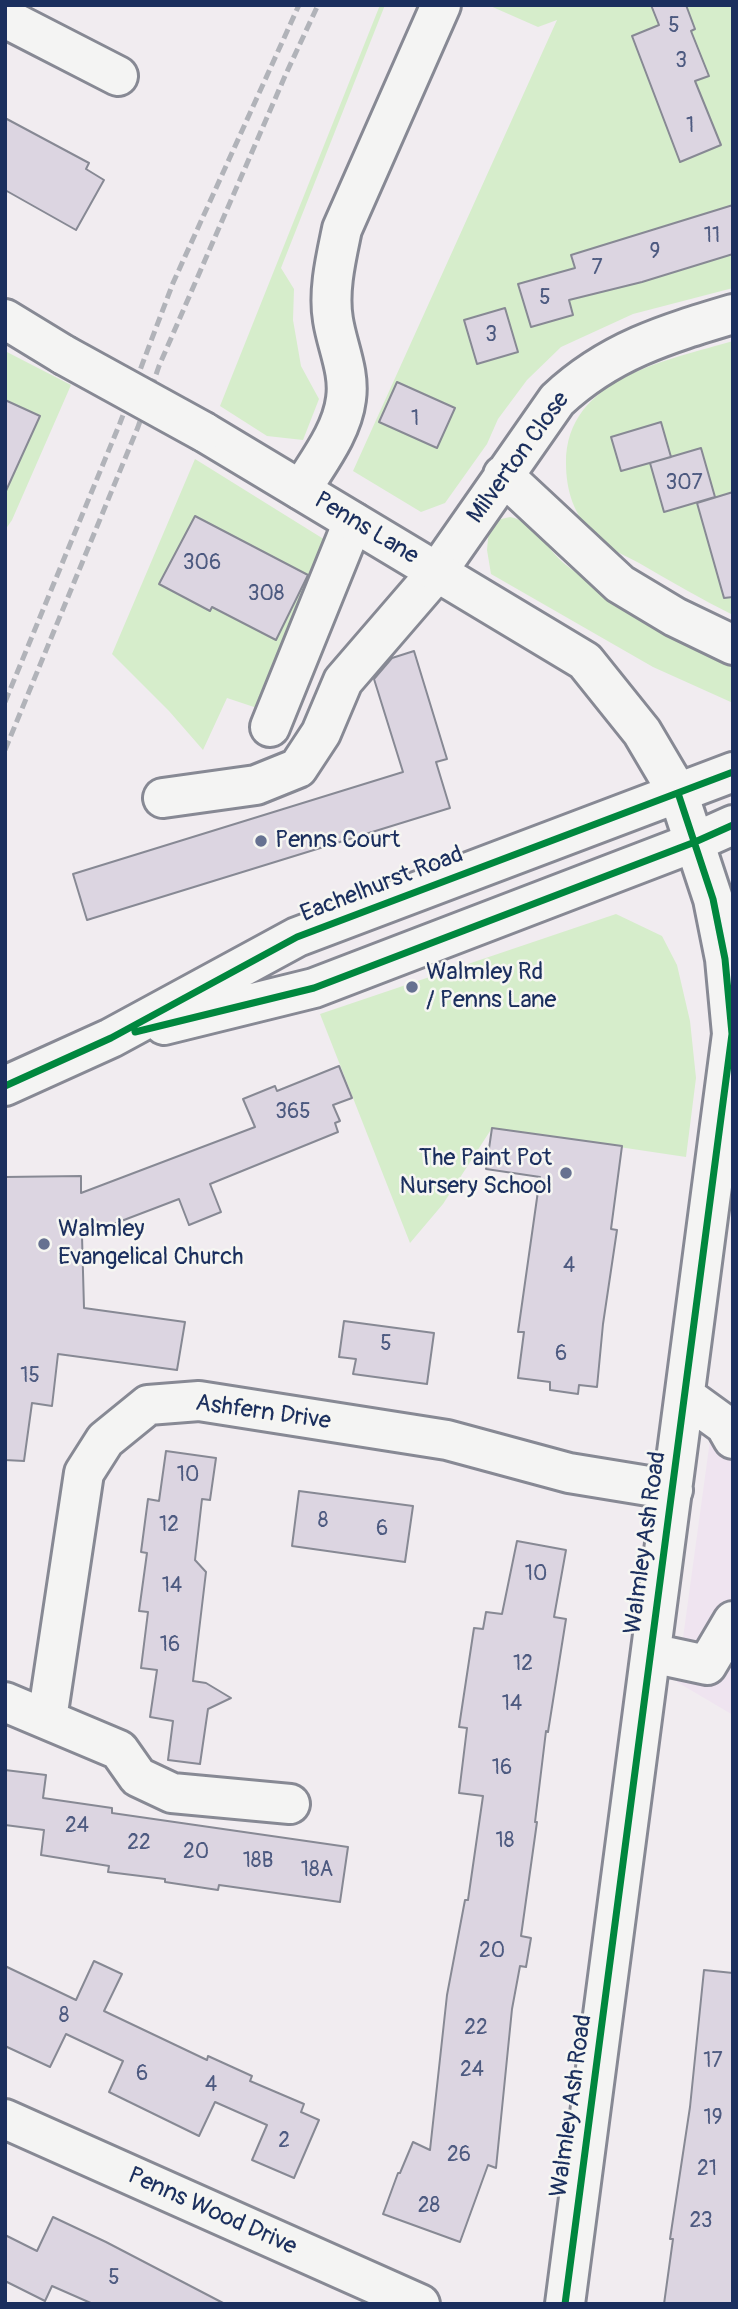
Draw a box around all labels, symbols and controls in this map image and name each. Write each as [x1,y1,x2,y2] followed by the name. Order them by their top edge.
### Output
[668,14,680,40] house number: 5
[675,49,687,75] house number: 3
[686,114,694,140] house number: 1
[704,224,720,250] house number: 11
[650,240,660,266] house number: 9
[591,256,603,282] house number: 7
[539,286,551,312] house number: 5
[485,323,497,349] house number: 3
[462,387,576,529] street label: Milverton Close
[411,407,419,433] house number: 1
[665,471,703,497] house number: 307
[309,487,423,571] street label: Penns Lane
[183,551,221,577] house number: 306
[248,582,284,608] house number: 308
[275,827,400,855] place label: Penns Court
[253,833,269,849] marker: Penns Court
[297,841,467,929] street label: Eachelhurst Road
[426,959,556,1015] place label: Walmley Rd / Penns Lane
[404,979,420,995] marker: Walmley Rd / Penns Lane
[275,1100,311,1126] house number: 365
[400,1145,552,1201] place label: The Paint Pot Nursery School
[558,1165,574,1181] marker: The Paint Pot Nursery School
[58,1216,244,1272] place label: Walmley Evangelical Church
[36,1236,52,1252] marker: Walmley Evangelical Church
[563,1254,575,1280] house number: 4
[380,1332,392,1358] house number: 5
[555,1342,567,1368] house number: 6
[20,1364,40,1390] house number: 15
[194,1389,332,1437] street label: Ashfern Drive
[619,1450,673,1636] street label: Walmley Ash Road
[177,1463,199,1489] house number: 10
[318,1509,328,1535] house number: 8
[159,1513,179,1539] house number: 12
[376,1517,388,1543] house number: 6
[525,1562,547,1588] house number: 10
[162,1574,182,1600] house number: 14
[160,1633,180,1659] house number: 16
[513,1652,533,1678] house number: 12
[502,1692,522,1718] house number: 14
[492,1756,512,1782] house number: 16
[65,1814,89,1840] house number: 24
[496,1829,514,1855] house number: 18
[127,1831,151,1857] house number: 22
[183,1840,209,1866] house number: 20
[243,1849,273,1875] house number: 18B
[301,1858,333,1884] house number: 18A
[479,1939,505,1965] house number: 20
[59,2004,69,2030] house number: 8
[545,2013,599,2199] street label: Walmley Ash Road
[464,2016,488,2042] house number: 22
[703,2049,723,2075] house number: 17
[460,2058,484,2084] house number: 24
[136,2062,148,2088] house number: 6
[205,2073,217,2099] house number: 4
[703,2106,723,2132] house number: 19
[278,2129,290,2155] house number: 2
[447,2143,471,2169] house number: 26
[697,2157,717,2183] house number: 21
[123,2162,301,2262] street label: Penns Wood Drive
[418,2194,440,2220] house number: 28
[690,2209,712,2235] house number: 23
[108,2266,120,2292] house number: 5

